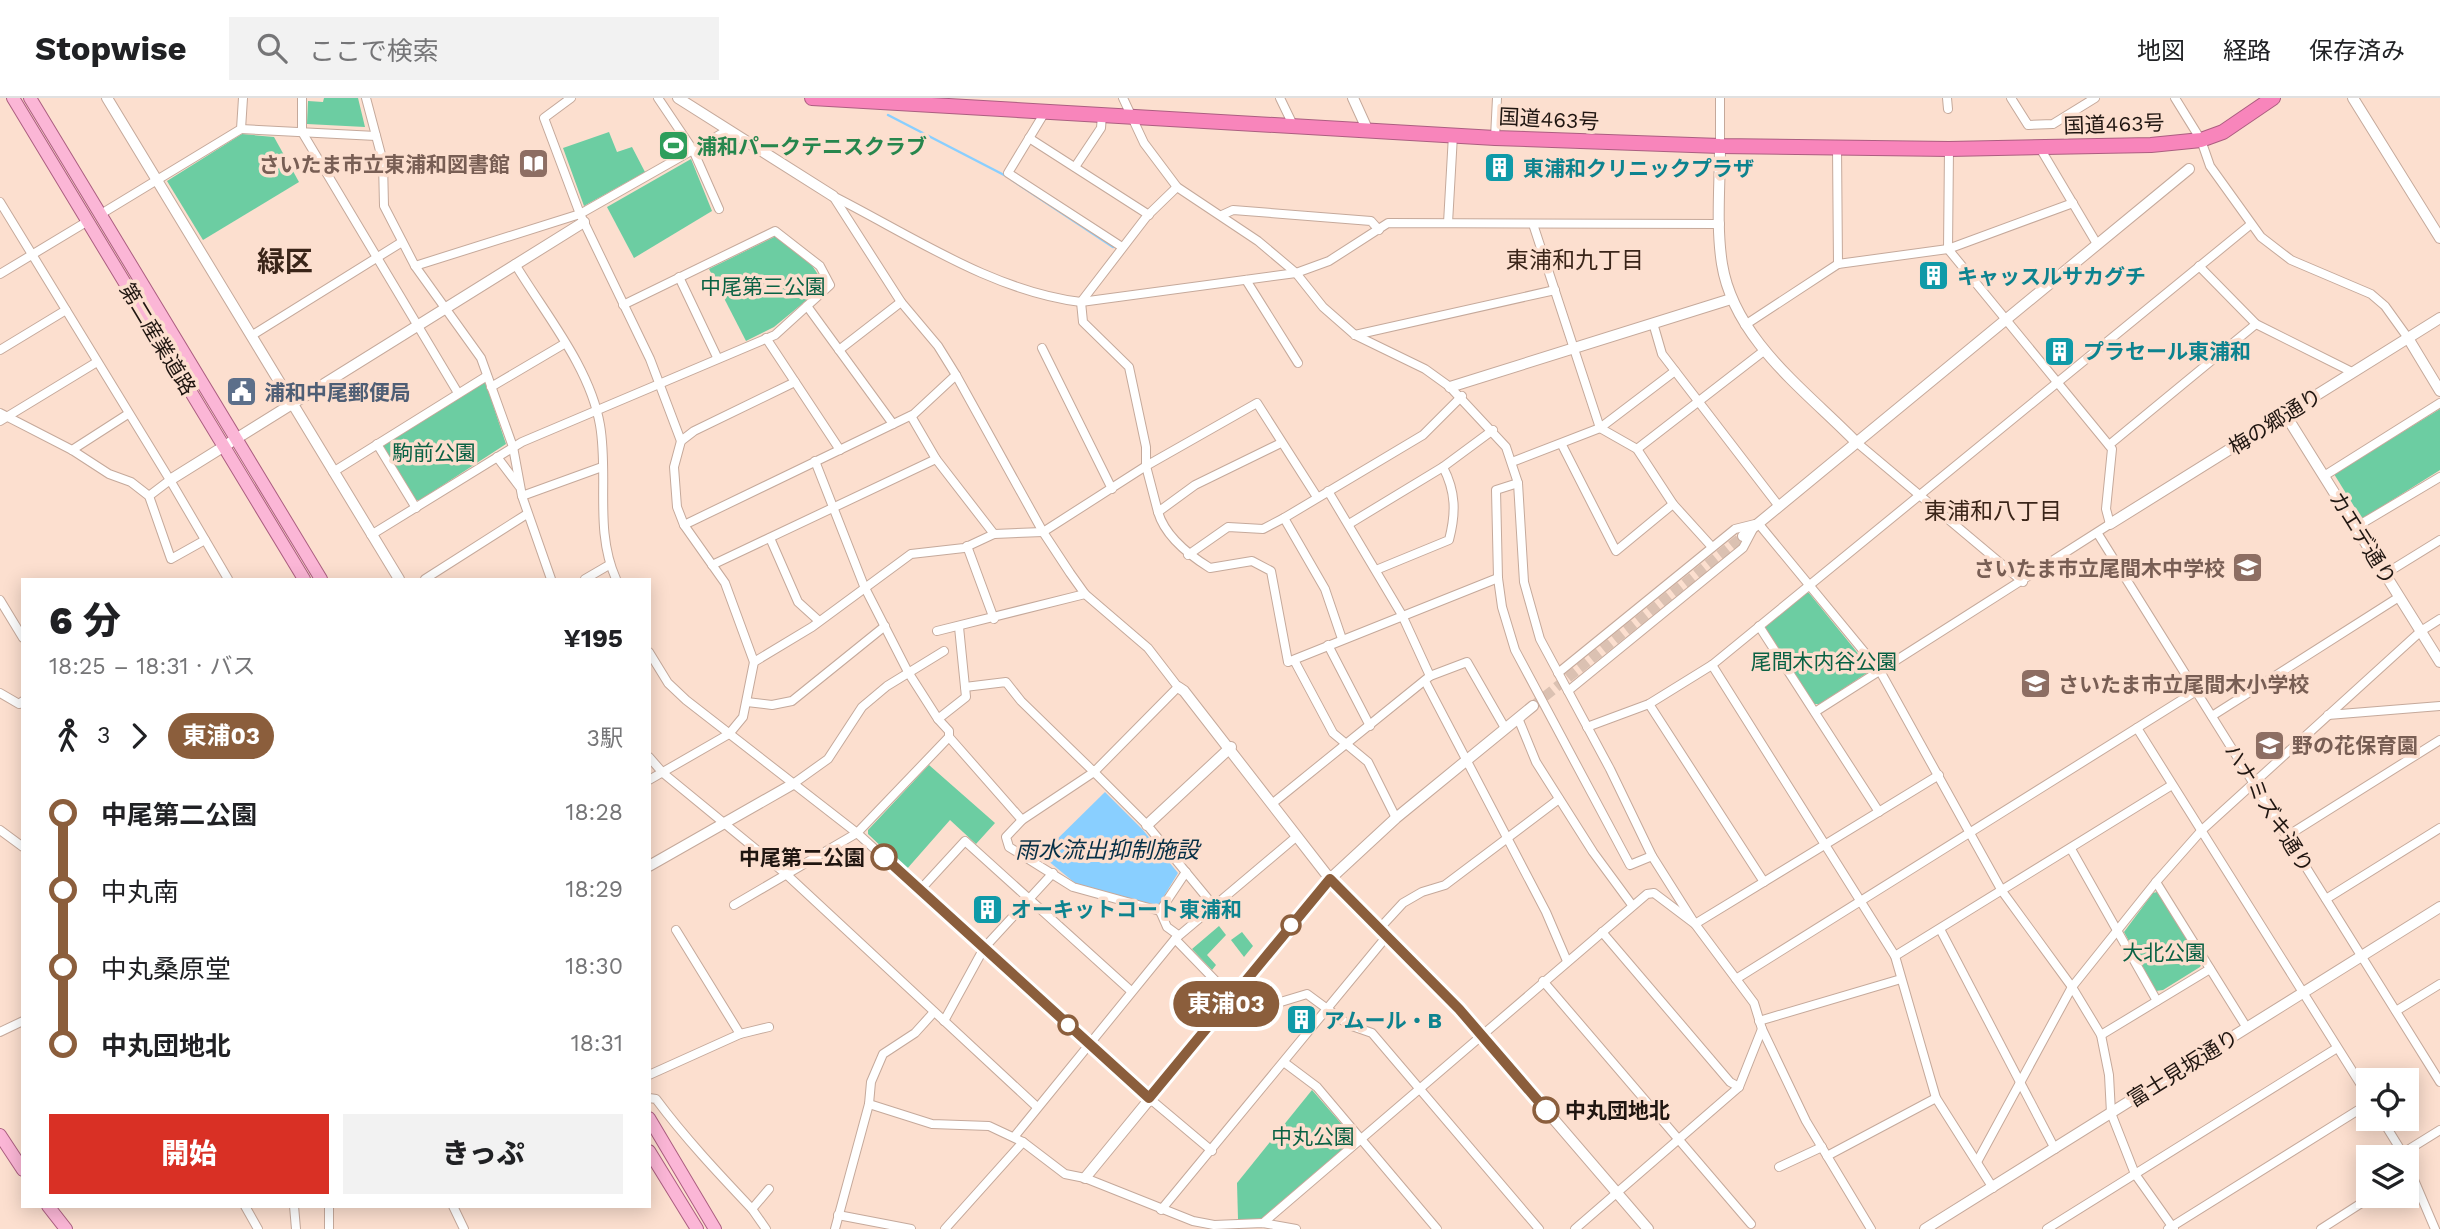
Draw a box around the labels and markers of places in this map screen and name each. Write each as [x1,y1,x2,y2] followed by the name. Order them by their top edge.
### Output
[656,129,690,163] sports icon: 浦和パークテニスクラブ
[696,134,927,159] place label: 浦和パークテニスクラブ
[516,147,550,181] library icon: さいたま市立東浦和図書館
[1483,151,1517,185] building icon: 東浦和クリニックプラザ
[259,152,510,177] place label: さいたま市立東浦和図書館
[1523,156,1754,181] place label: 東浦和クリニックプラザ
[1917,259,1951,293] building icon: キャッスルサカグチ
[1957,264,2146,289] place label: キャッスルサカグチ
[2043,334,2077,368] building icon: プラセール東浦和
[2083,339,2251,364] place label: プラセール東浦和
[224,375,258,409] public building icon: 浦和中尾郵便局
[264,380,411,405] place label: 浦和中尾郵便局
[2231,551,2265,585] school or university icon: さいたま市立尾間木中学校
[1974,556,2225,581] place label: さいたま市立尾間木中学校
[2018,667,2052,701] school or university icon: さいたま市立尾間木小学校
[2058,672,2309,697] place label: さいたま市立尾間木小学校
[2252,728,2286,762] school or university icon: 野の花保育園
[2292,733,2418,758] place label: 野の花保育園
[871,844,897,870] marker: 中尾第二公園
[739,845,865,870] place label: 中尾第二公園
[971,892,1005,926] building icon: オーキットコート東浦和
[1011,897,1242,922] place label: オーキットコート東浦和
[1281,915,1301,935] unlabelled marker
[1284,1003,1318,1037] building icon: アムール・B
[1324,1008,1442,1033] place label: アムール・B
[1058,1015,1078,1035] unlabelled marker
[1533,1097,1559,1123] marker: 中丸団地北
[1565,1098,1670,1123] place label: 中丸団地北

